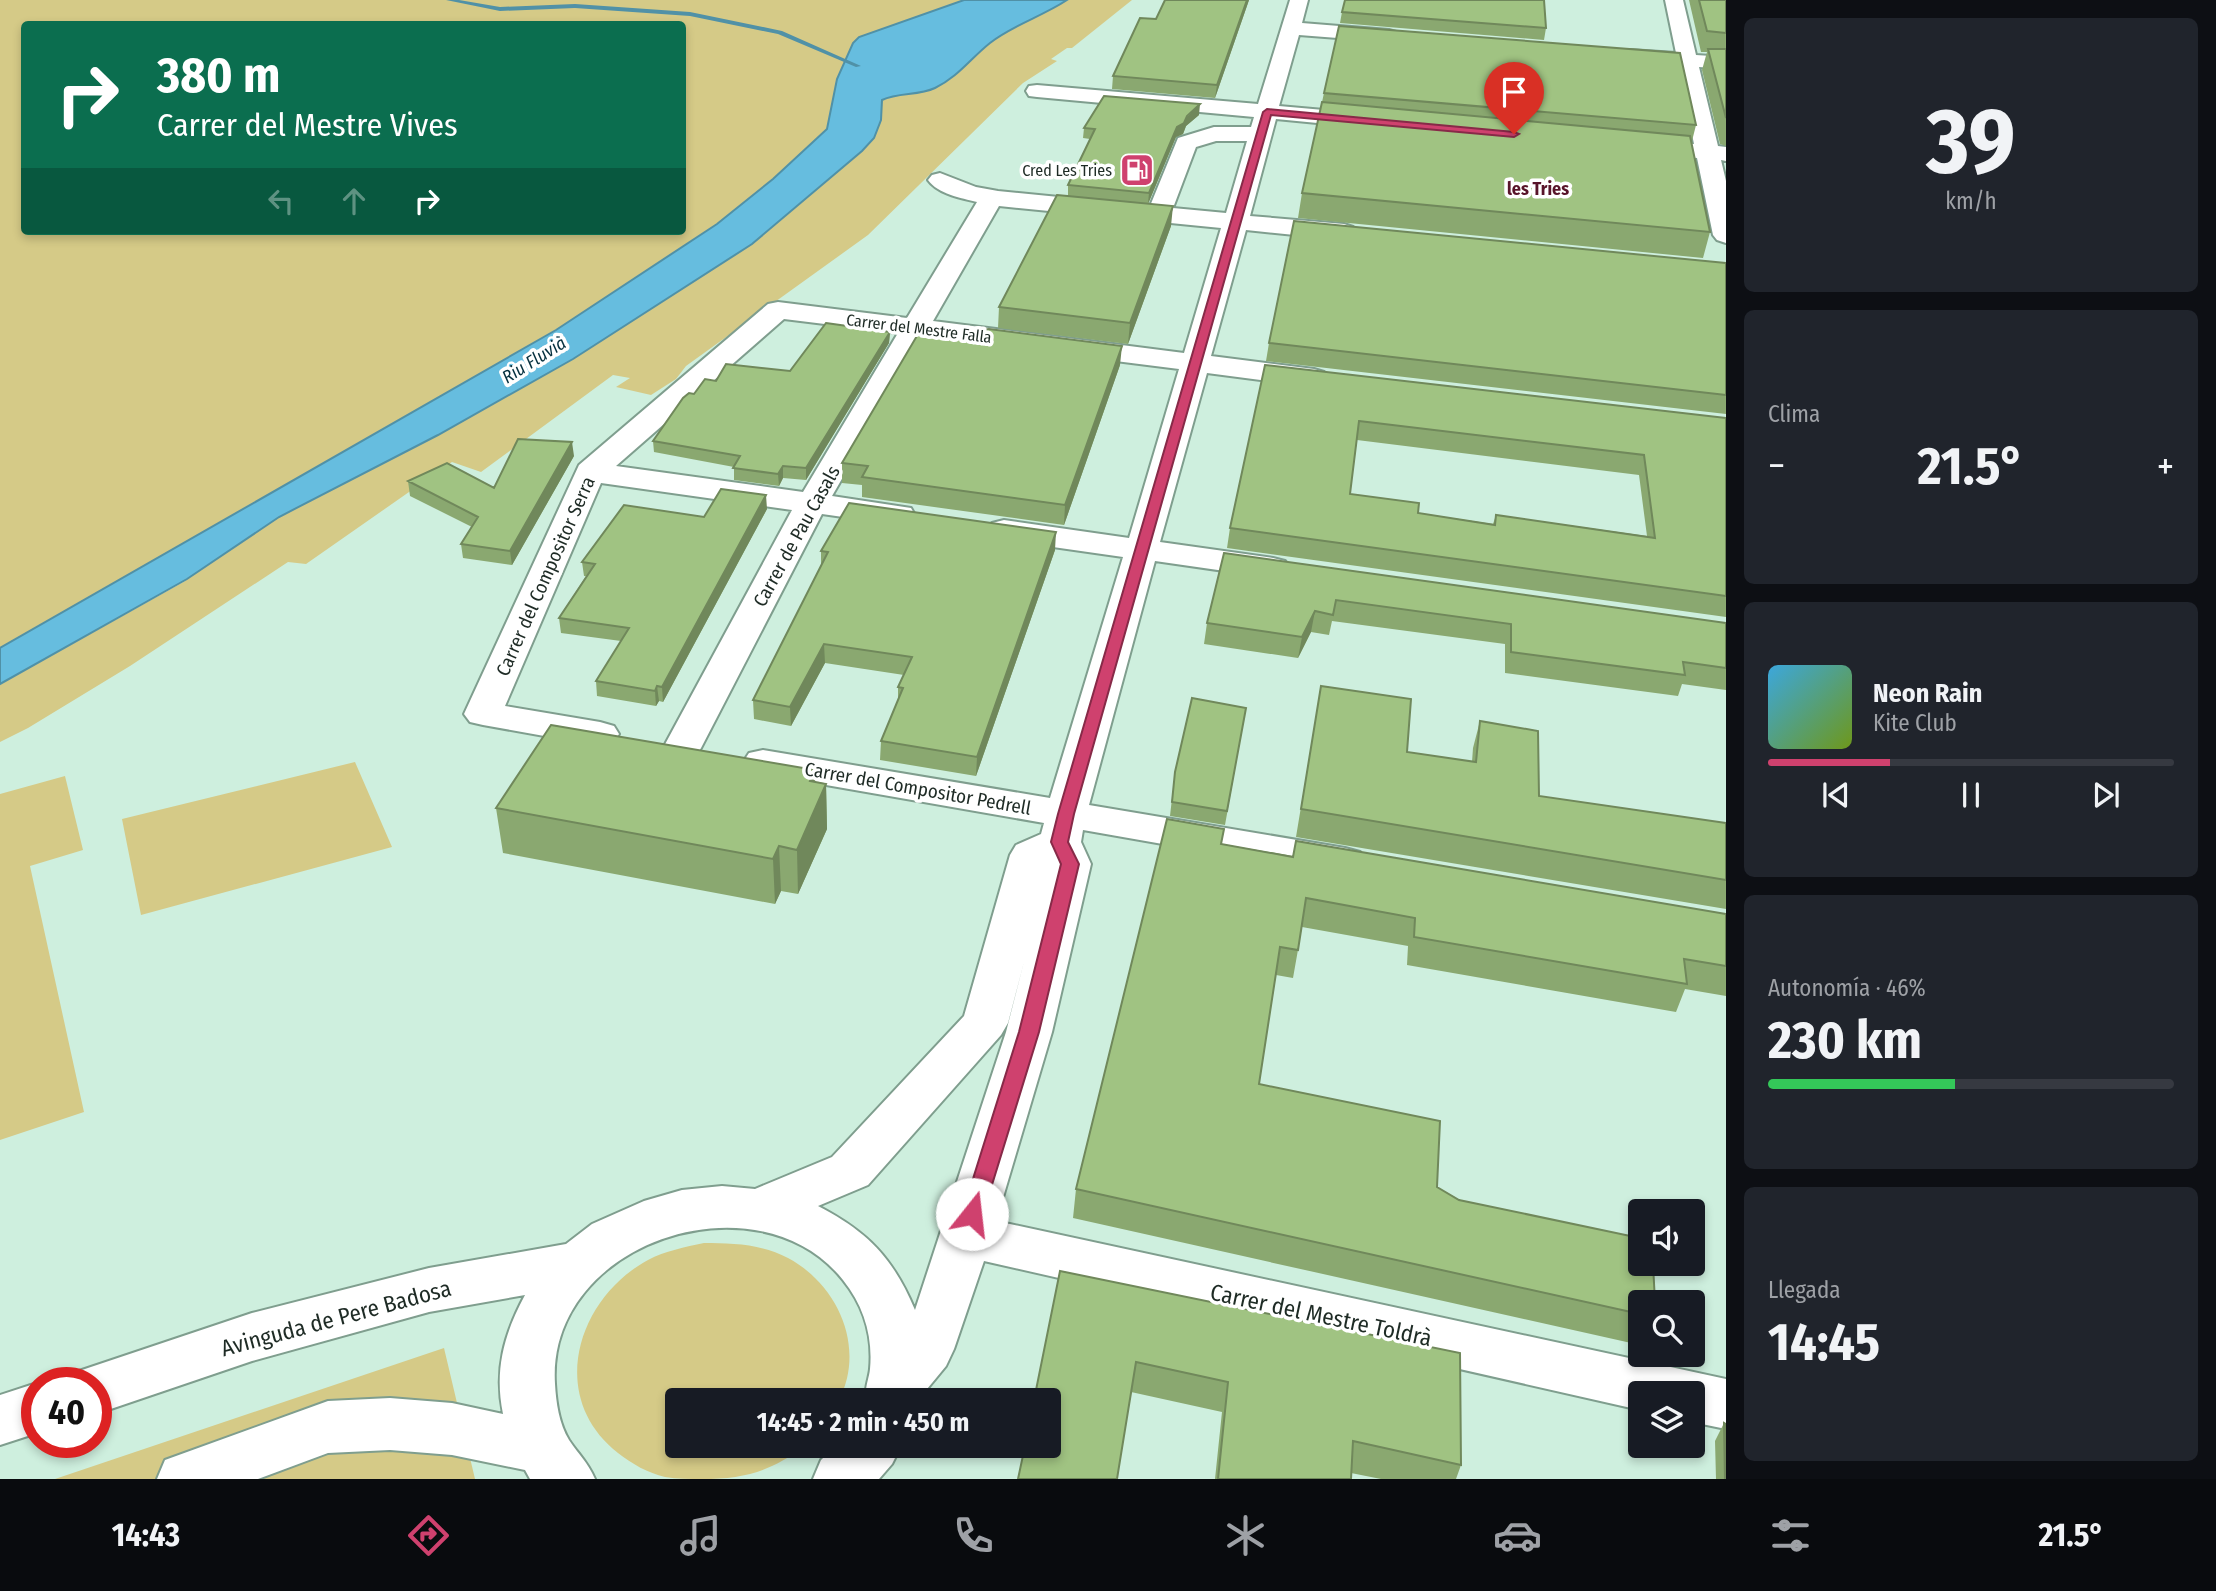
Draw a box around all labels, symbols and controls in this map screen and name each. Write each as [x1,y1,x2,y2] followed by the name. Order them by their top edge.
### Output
[157,46,280,105] text: 380 m
[42,49,133,140] icon: right
[1484,62,1544,134] pin
[1495,73,1533,111] icon: arrive
[1926,87,2016,196] text: 39
[157,106,458,144] text: Carrer del Mestre Vives
[1118,151,1156,189] fuel station icon: Cred Les Tries
[1022,161,1112,180] place label: Cred Les Tries
[1507,178,1569,200] district label: les Tries
[262,182,300,220] icon: left
[335,182,373,220] icon: ahead
[408,182,446,220] icon: right
[1945,187,1997,215] text: km/h
[845,310,993,347] street label: Carrer del Mestre Falla
[498,332,570,388] water label: Riu Fluvià
[1768,400,1820,428] text: Clima
[1917,435,2024,498] text: 21.5°
[1768,443,1785,489] text: −
[2157,443,2174,489] text: +
[748,462,845,611] street label: Carrer de Pau Casals
[491,473,600,679] street label: Carrer del Compositor Serra
[1873,678,1982,709] text: Neon Rain
[1873,709,1957,737] text: Kite Club
[803,757,1033,820] street label: Carrer del Compositor Pedrell
[1817,776,1855,814] icon: previous
[1952,776,1990,814] icon: pause
[2087,776,2125,814] icon: next
[1768,974,1926,1002] text: Autonomía · 46%
[1768,1009,1922,1072] text: 230 km
[935,1177,1009,1251] position arrow
[1628,1199,1705,1458] map controls
[1628,1199,1705,1276] button: sound
[218,1274,454,1362] street label: Avinguda de Pere Badosa
[1768,1276,1840,1304] text: Llegada
[1208,1278,1434,1352] street label: Carrer del Mestre Toldrà
[1628,1290,1705,1367] button: search
[1768,1311,1880,1374] text: 14:45
[21,1367,112,1458] speed limit sign: 40
[1628,1381,1705,1458] button: layers
[757,1407,969,1438] text: 14:45 · 2 min · 450 m
[404,1511,453,1560] icon: directions
[676,1511,725,1560] icon: music
[949,1511,998,1560] icon: phone
[1221,1511,1270,1560] icon: climate
[1493,1511,1542,1560] icon: car
[1766,1511,1815,1560] icon: filters
[112,1516,180,1554] text: 14:43
[2038,1516,2104,1554] text: 21.5°

